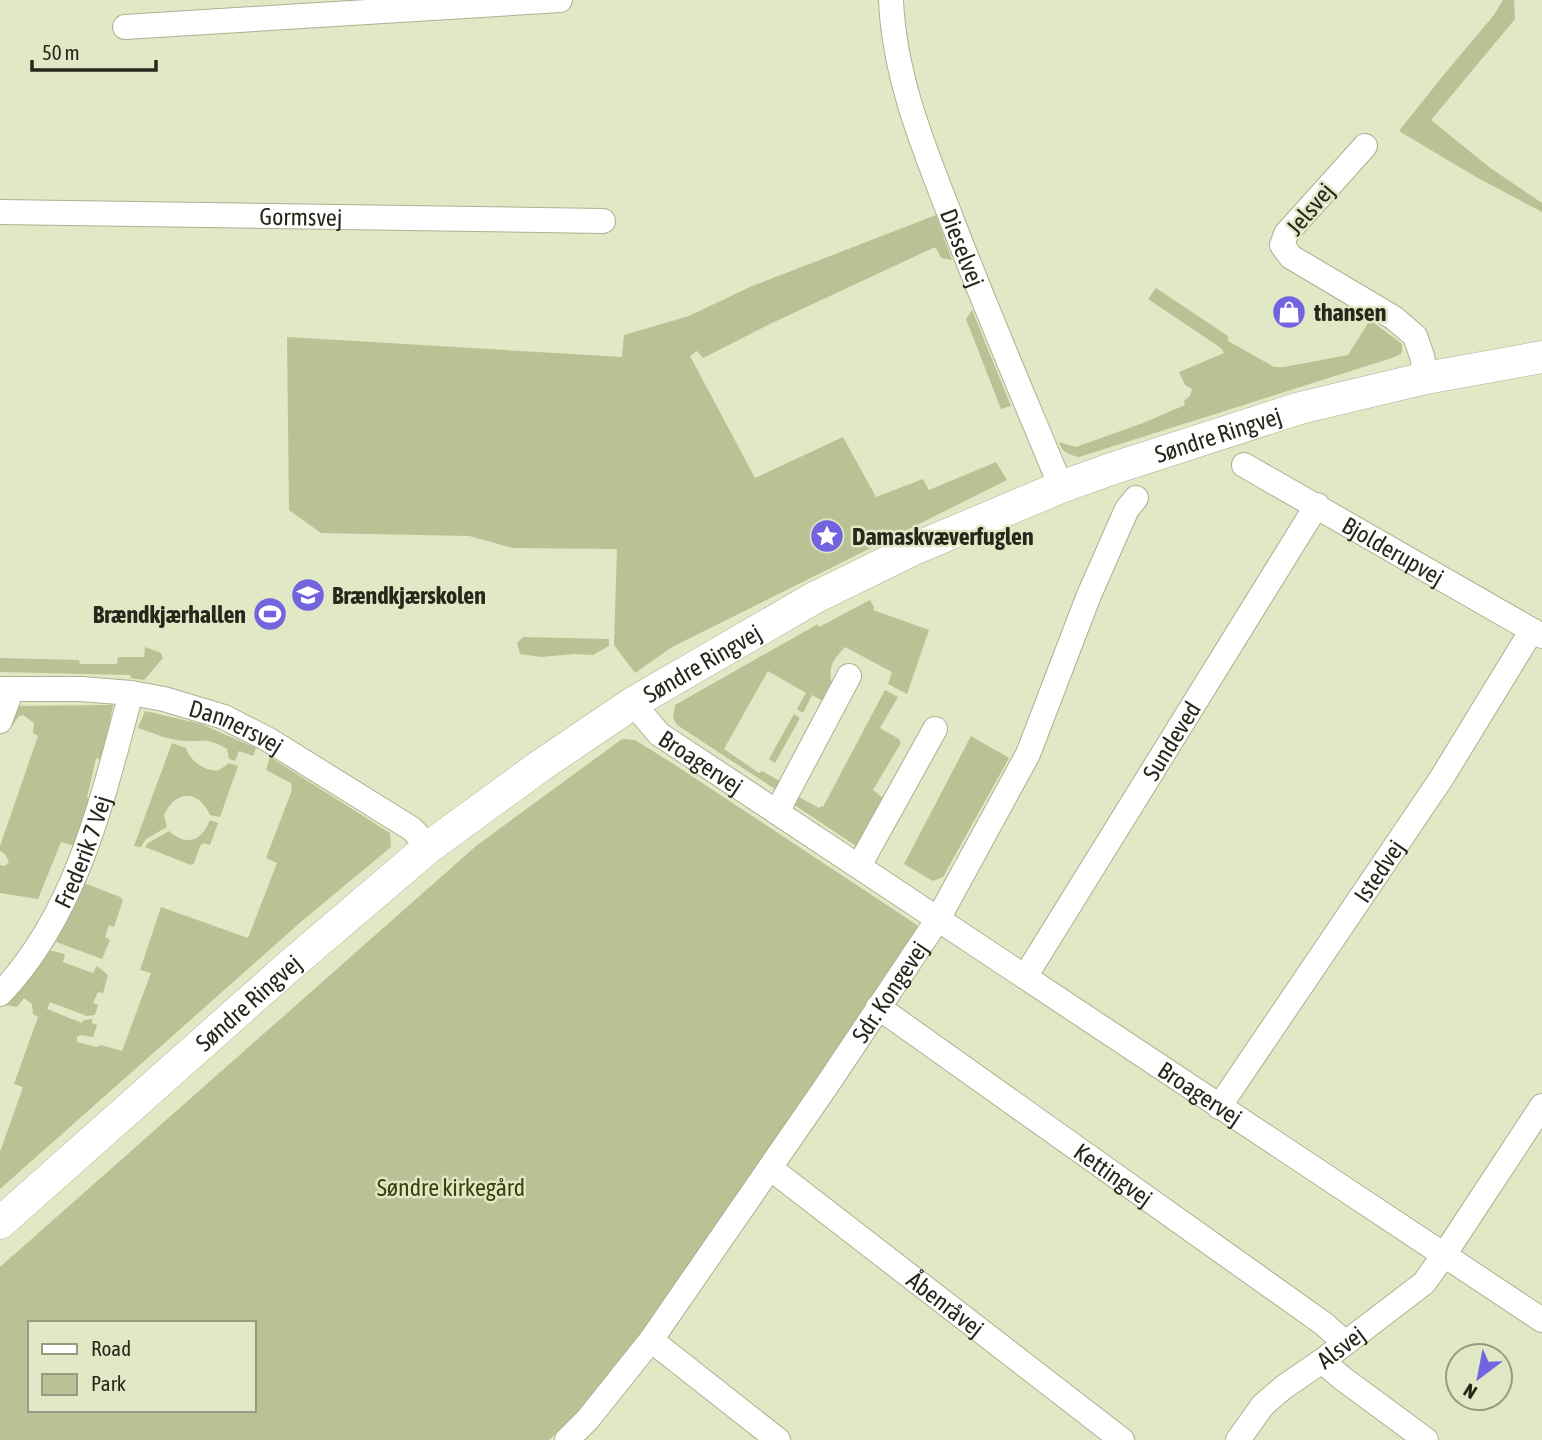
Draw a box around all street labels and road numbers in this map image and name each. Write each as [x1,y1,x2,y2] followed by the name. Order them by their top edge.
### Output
[1281,178,1339,240] street label: Jelsvej
[259,202,343,231] street label: Gormsvej
[935,205,990,291] street label: Dieselvej
[1151,401,1285,467] street label: Søndre Ringvej
[1338,511,1449,590] street label: Bjolderupvej
[638,618,766,708] street label: Søndre Ringvej
[186,694,288,759] street label: Dannersvej
[1137,696,1206,785] street label: Sundeved
[654,724,748,799] street label: Broagervej
[48,792,116,912] street label: Frederik 7 Vej
[1348,835,1409,907] street label: Istedvej
[846,936,933,1047] street label: Sdr. Kongevej
[190,949,306,1056] street label: Søndre Ringvej
[1153,1056,1247,1131] street label: Broagervej
[1069,1137,1158,1211] street label: Kettingvej
[902,1265,989,1342] street label: Åbenråvej
[1311,1320,1370,1374] street label: Alsvej

